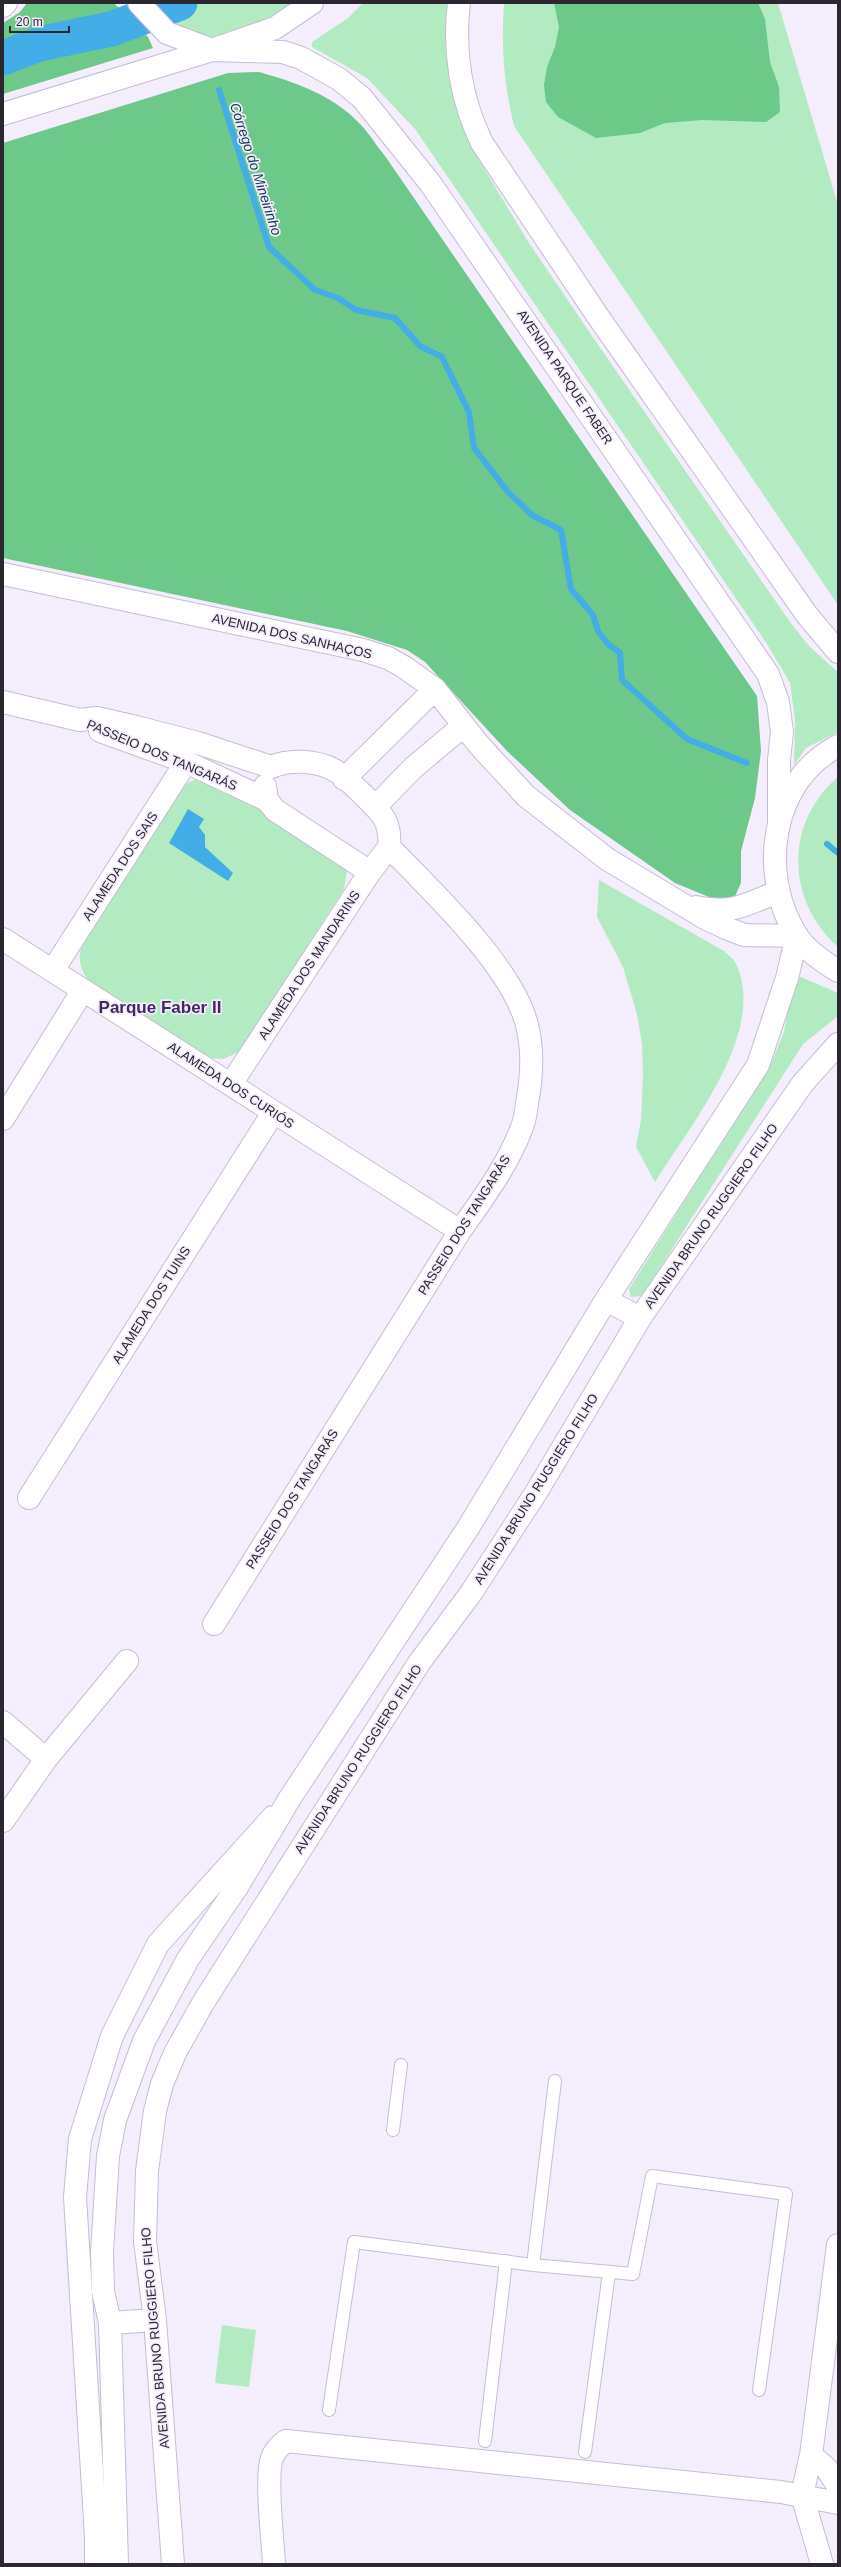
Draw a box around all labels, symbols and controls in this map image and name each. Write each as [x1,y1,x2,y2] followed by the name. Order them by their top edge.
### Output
[10,8,69,34] scale bar
[16,15,43,29] text: 20 m
[227,101,285,238] water label: Córrego do Mineirinho
[514,307,616,447] street label: AVENIDA PARQUE FABER
[211,610,374,662] street label: AVENIDA DOS SANHAÇOS
[85,716,240,794] street label: PASSEIO DOS TANGARÁS
[79,809,161,923] street label: ALAMEDA DOS SAIS
[255,887,363,1042] street label: ALAMEDA DOS MANDARINS
[99,998,221,1017] district label: Parque Faber II
[165,1039,297,1132] street label: ALAMEDA DOS CURIÓS
[641,1121,781,1311] street label: AVENIDA BRUNO RUGGIERO FILHO
[415,1152,513,1298] street label: PASSEIO DOS TANGARÁS
[109,1243,193,1366] street label: ALAMEDA DOS TUINS
[471,1391,601,1587] street label: AVENIDA BRUNO RUGGIERO FILHO
[243,1426,341,1572] street label: PASSEIO DOS TANGARÁS
[291,1662,425,1856] street label: AVENIDA BRUNO RUGGIERO FILHO
[138,2227,172,2449] street label: AVENIDA BRUNO RUGGIERO FILHO

